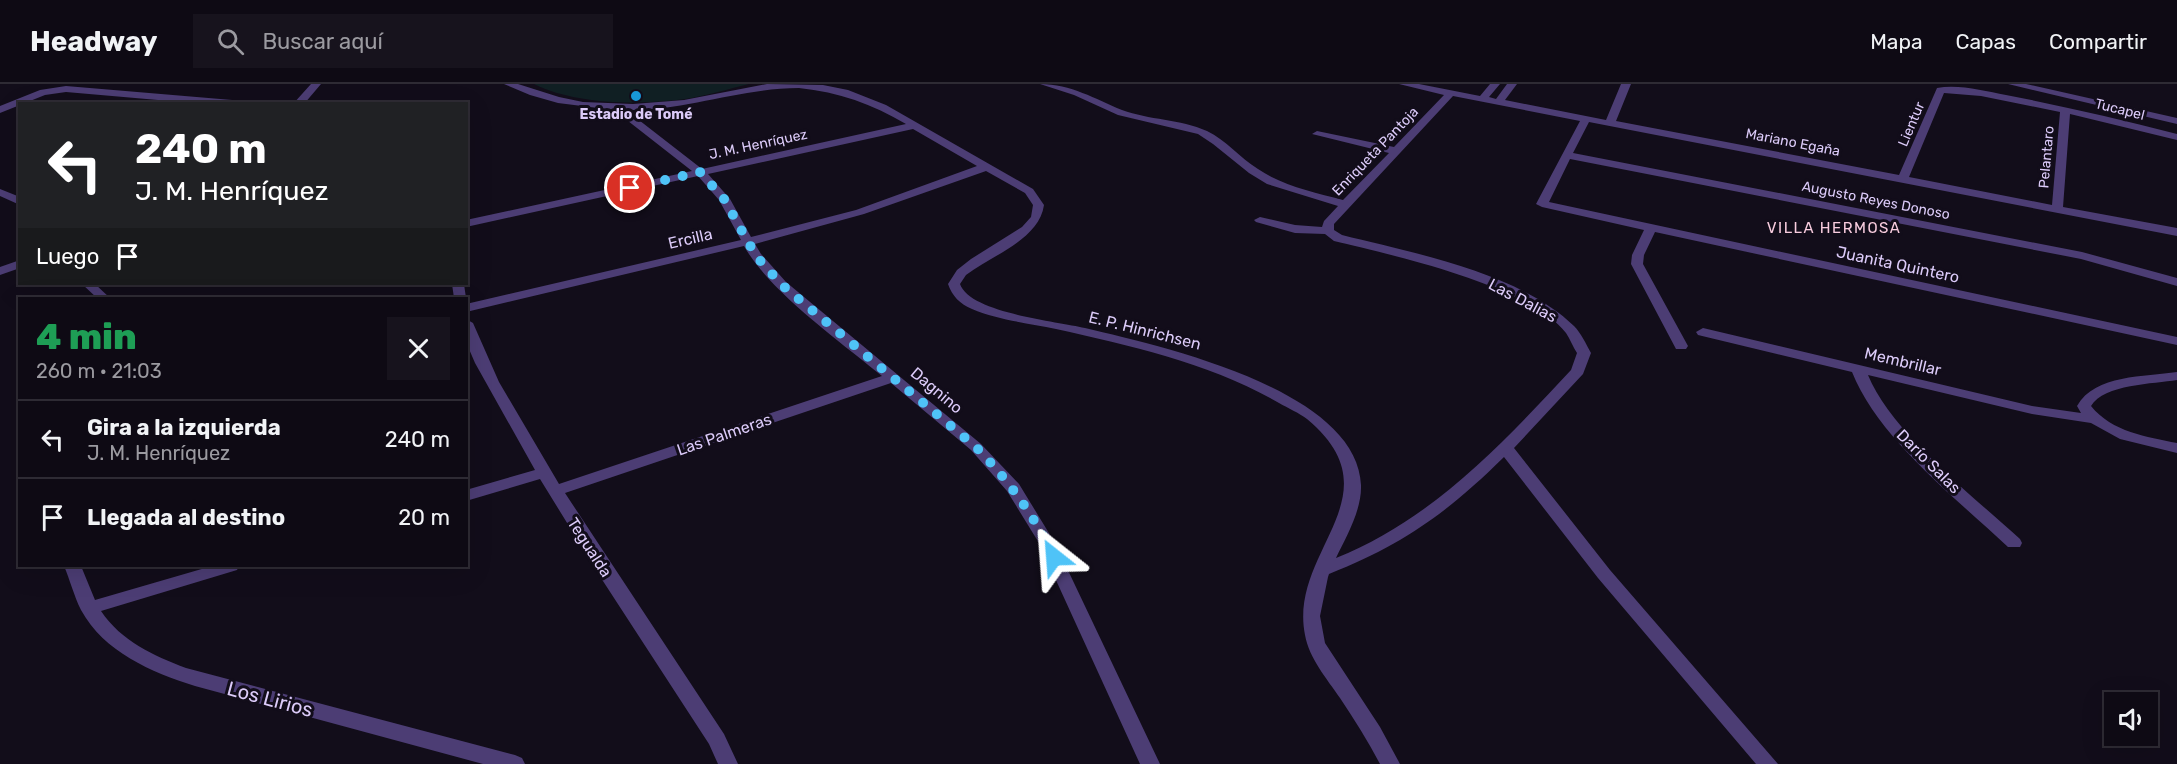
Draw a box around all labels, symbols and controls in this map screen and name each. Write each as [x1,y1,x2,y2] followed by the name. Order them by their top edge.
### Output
[193,14,613,68] search box
[30,25,157,58] text: Headway
[214,25,247,58] icon: search
[262,28,383,55] text: Buscar aquí
[1870,29,1923,54] text: Mapa
[1956,29,2016,54] text: Capas
[2049,29,2147,54] text: Compartir
[629,89,643,103] marker: Estadio de Tomé
[2093,95,2146,124] street label: Tucapel
[1895,99,1929,149] street label: Lientur
[1329,103,1422,199] street label: Enriqueta Pantoja
[580,106,692,123] place label: Estadio de Tomé
[135,124,267,174] text: 240 m
[1744,125,1842,160] street label: Mariano Egaña
[2035,125,2058,189] street label: Pelantaro
[36,126,114,204] icon: left
[707,126,809,163] street label: J. M. Henríquez
[604,162,655,213] pin
[613,171,646,204] icon: arrive
[135,175,328,207] text: J. M. Henríquez
[1800,178,1951,223] street label: Augusto Reyes Donoso
[1767,219,1901,237] district label: VILLA HERMOSA
[666,224,714,253] street label: Ercilla
[111,240,144,273] icon: arrive
[1835,242,1961,287] street label: Juanita Quintero
[36,243,99,270] text: Luego
[1485,275,1560,326] street label: Las Dalias
[1087,307,1203,354] street label: E. P. Hinrichsen
[36,315,137,358] text: 4 min
[387,317,450,380] button: close
[1863,343,1943,380] street label: Membrillar
[36,359,162,383] text: 260 m · 21:03
[907,363,966,418] street label: Dagnino
[674,409,774,460] street label: Las Palmeras
[87,414,281,441] text: Gira a la izquierda
[36,423,69,456] icon: left
[1893,425,1965,497] street label: Darío Salas
[385,426,450,453] text: 240 m
[87,441,230,465] text: J. M. Henríquez
[36,501,69,534] icon: arrive
[87,504,285,531] text: Llegada al destino
[398,504,450,531] text: 20 m
[563,514,616,581] street label: Tegualda
[1022,525,1086,589] position arrow
[224,676,316,722] street label: Los Lirios
[2104,692,2158,746] map controls
[2104,692,2158,746] button: sound

